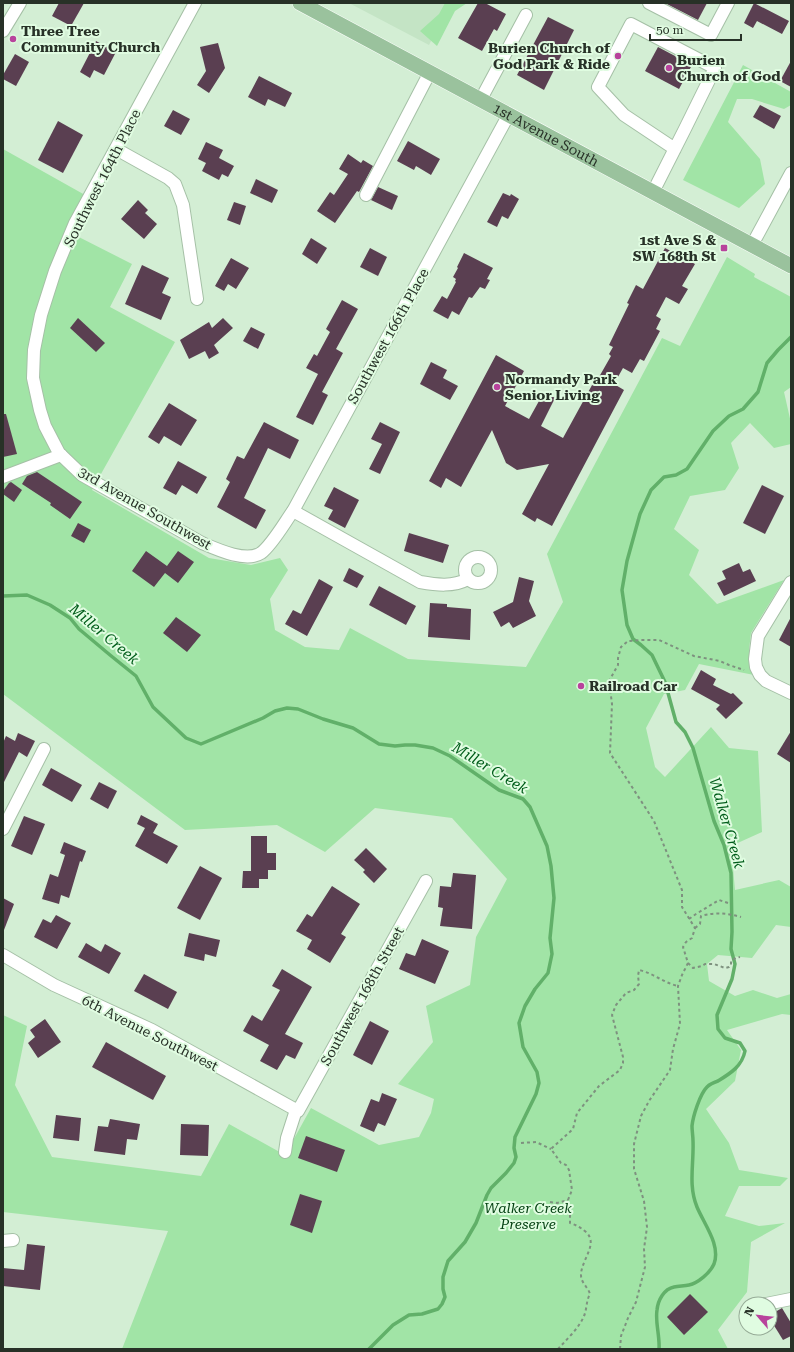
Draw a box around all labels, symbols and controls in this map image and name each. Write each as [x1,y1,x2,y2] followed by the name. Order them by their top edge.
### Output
[650,16,741,42] scale bar
[21,23,161,55] place label: Three Tree Community Church
[656,23,683,37] text: 50 m
[8,34,18,44] marker: Three Tree Community Church
[488,40,611,72] place label: Burien Church of God Park & Ride
[613,51,623,61] marker: Burien Church of God Park & Ride
[677,52,781,84] place label: Burien Church of God
[664,63,674,73] marker: Burien Church of God
[490,100,602,170] street label: 1st Avenue South
[60,106,144,249] street label: Southwest 164th Place
[633,232,716,264] place label: 1st Ave S & SW 168th St
[719,243,729,253] marker: 1st Ave S & SW 168th St
[344,265,432,406] street label: Southwest 166th Place
[505,371,617,403] place label: Normandy Park Senior Living
[492,382,502,392] marker: Normandy Park Senior Living
[76,463,214,553] street label: 3rd Avenue Southwest
[65,599,143,669] water label: Miller Creek
[589,678,678,694] place label: Railroad Car
[576,681,586,691] marker: Railroad Car
[448,738,532,798] water label: Miller Creek
[705,775,749,871] water label: Walker Creek
[317,924,407,1068] street label: Southwest 168th Street
[79,992,221,1074] street label: 6th Avenue Southwest
[484,1200,572,1232] park label: Walker Creek Preserve
[738,1296,778,1336] north arrow
[742,1304,758,1318] text: N

